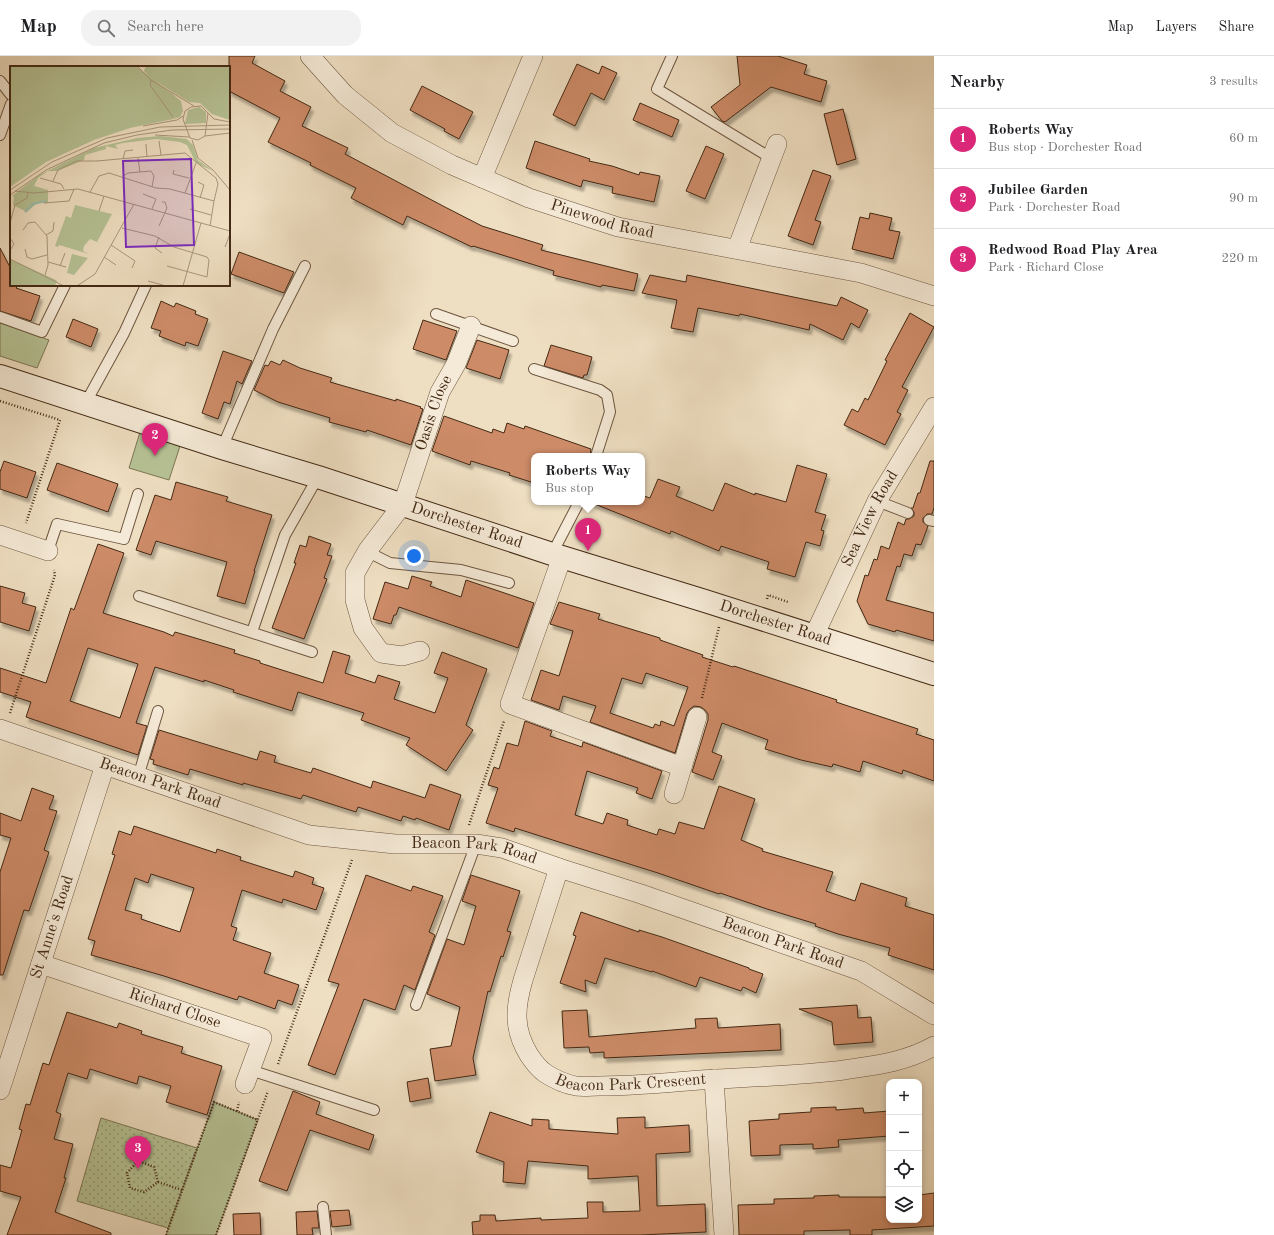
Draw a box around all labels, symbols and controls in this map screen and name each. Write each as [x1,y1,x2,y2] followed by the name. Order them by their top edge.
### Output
[81,10,361,46] search box
[95,17,117,39] icon: search
[20,18,57,37] text: Map
[127,20,204,35] text: Search here
[1108,20,1134,34] text: Map
[1156,20,1197,34] text: Layers
[1219,20,1254,34] text: Share
[10,66,230,286] inset map
[950,74,1005,91] text: Nearby
[1209,75,1258,88] text: 3 results
[988,123,1074,138] text: Roberts Way
[959,132,967,145] text: 1
[1229,132,1258,145] text: 60 m
[988,141,1142,154] text: Bus stop · Dorchester Road
[988,183,1088,198] text: Jubilee Garden
[959,192,967,205] text: 2
[1229,192,1258,205] text: 90 m
[548,197,655,242] street label: Pinewood Road
[988,201,1120,214] text: Park · Dorchester Road
[988,243,1158,258] text: Redwood Road Play Area
[959,252,967,265] text: 3
[1221,252,1258,265] text: 220 m
[988,261,1104,274] text: Park · Richard Close
[413,373,456,453] street label: Oasis Close
[142,423,168,456] pin: 2
[531,453,645,505] popup
[545,464,631,479] text: Roberts Way
[839,468,901,569] street label: Sea View Road
[545,482,594,495] text: Bus stop
[409,500,524,552] street label: Dorchester Road
[575,518,601,551] pin: 1
[404,546,424,566] your location
[717,598,833,649] street label: Dorchester Road
[97,756,223,812] street label: Beacon Park Road
[411,836,539,868] street label: Beacon Park Road
[28,874,77,981] street label: St Anne's Road
[720,915,846,972] street label: Beacon Park Road
[127,986,223,1032] street label: Richard Close
[552,1072,707,1095] street label: Beacon Park Crescent
[886,1079,922,1223] map controls
[886,1079,922,1115] button: +
[886,1115,922,1151] button: −
[125,1136,151,1169] pin: 3
[886,1151,922,1187] button: locate
[886,1187,922,1223] button: layers

